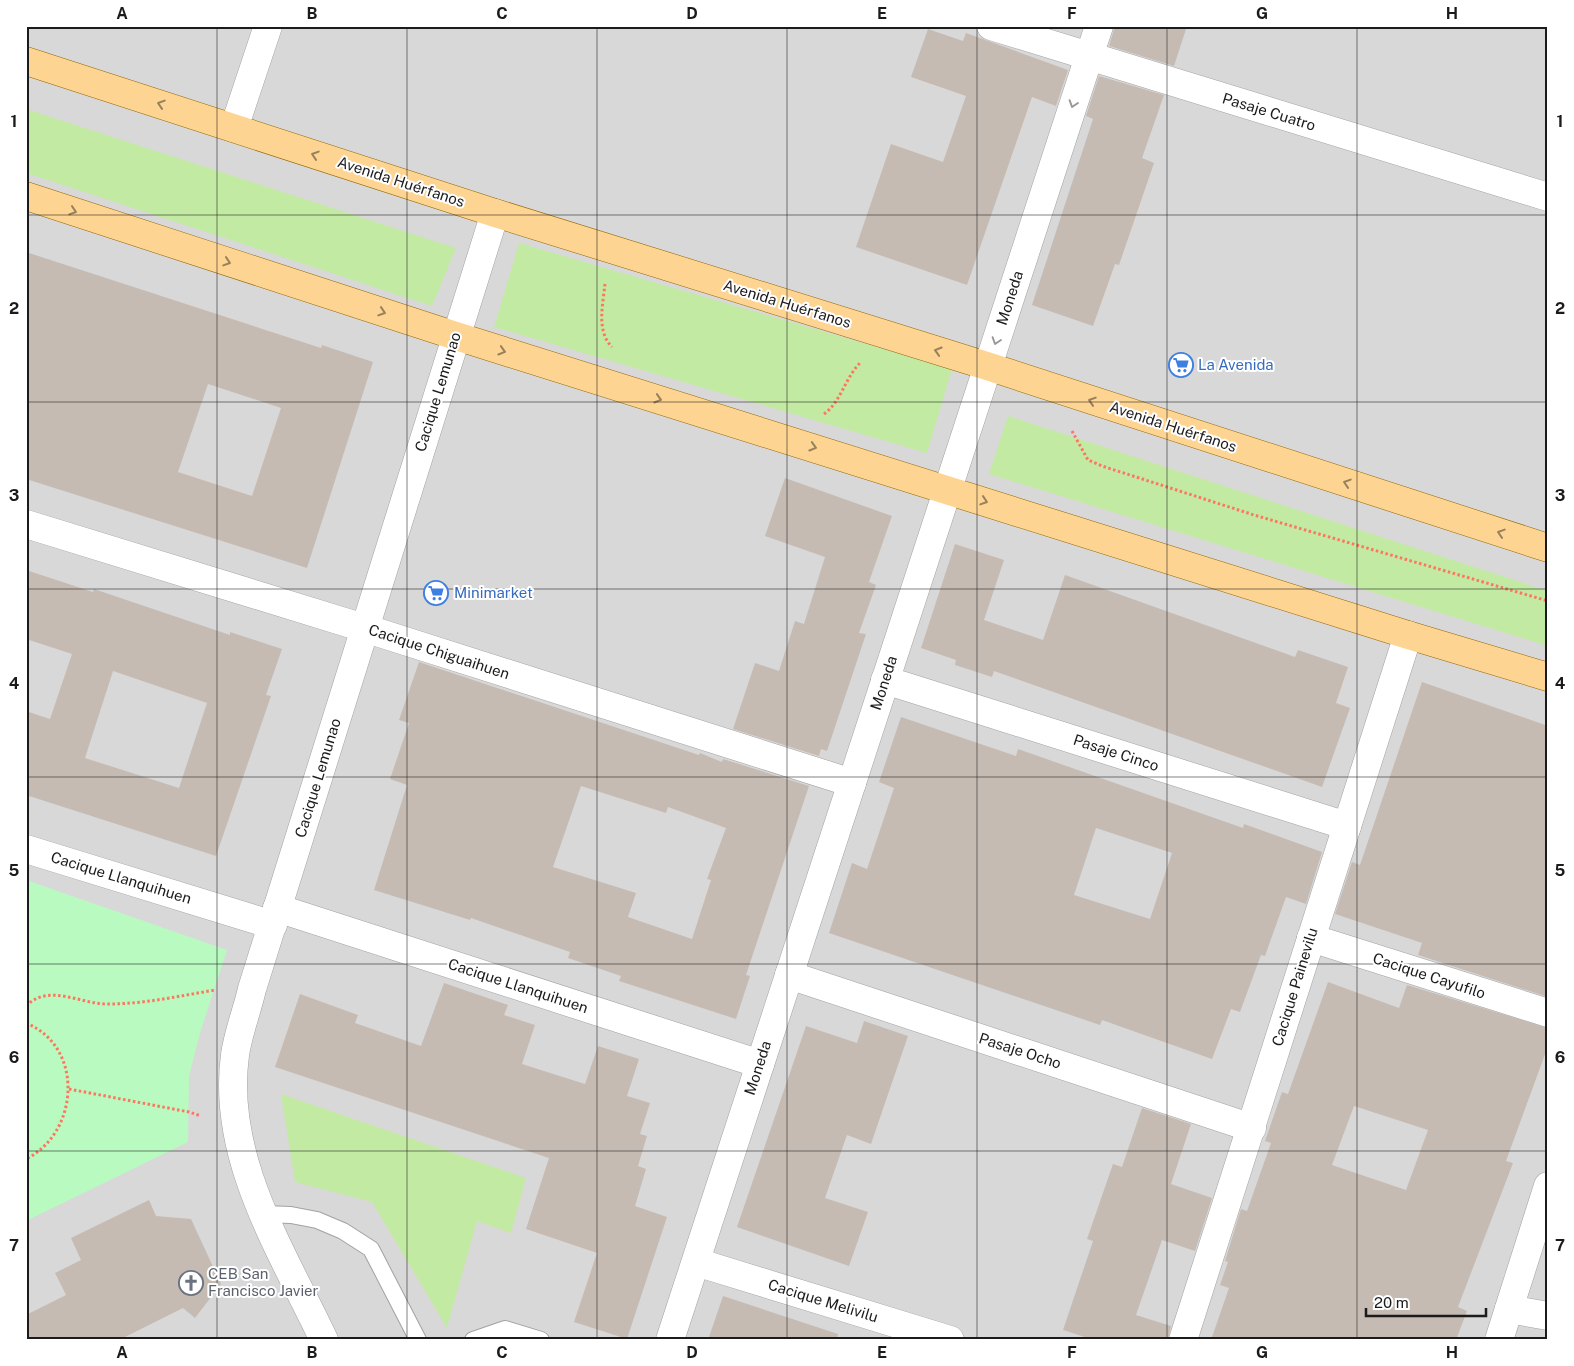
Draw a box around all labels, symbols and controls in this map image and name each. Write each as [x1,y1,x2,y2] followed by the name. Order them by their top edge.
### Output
[116,4,128,23] text: A
[307,4,318,23] text: B
[496,4,508,23] text: C
[686,4,698,23] text: D
[877,4,887,23] text: E
[1067,4,1077,23] text: F
[1256,4,1268,23] text: G
[1446,4,1458,23] text: H
[1220,89,1318,134] street label: Pasaje Cuatro
[1069,99,1079,107] one-way arrow
[157,100,165,110] one-way arrow
[11,112,17,131] text: 1
[1557,112,1563,131] text: 1
[311,150,320,160] one-way arrow
[335,153,467,210] street label: Avenida Huérfanos
[68,206,76,216] one-way arrow
[222,256,231,266] one-way arrow
[993,269,1026,327] street label: Moneda
[721,276,853,331] street label: Avenida Huérfanos
[9,299,19,318] text: 2
[1555,299,1565,318] text: 2
[377,306,385,316] one-way arrow
[411,330,464,454] street label: Cacique Lemunao
[991,336,1001,345] one-way arrow
[498,345,506,355] one-way arrow
[934,346,942,356] one-way arrow
[1168,352,1194,378] supermarket icon: La Avenida
[1198,356,1274,373] place label: La Avenida
[653,393,661,403] one-way arrow
[1089,396,1097,406] one-way arrow
[1107,398,1239,455] street label: Avenida Huérfanos
[808,442,816,452] one-way arrow
[1343,479,1351,489] one-way arrow
[9,486,19,505] text: 3
[1555,486,1565,505] text: 3
[980,496,988,506] one-way arrow
[1498,529,1506,539] one-way arrow
[423,580,449,606] supermarket icon: Minimarket
[454,584,533,601] place label: Minimarket
[367,621,512,682] street label: Cacique Chiguaihuen
[867,654,900,712] street label: Moneda
[9,674,20,693] text: 4
[1555,674,1566,693] text: 4
[291,716,344,840] street label: Cacique Lemunao
[1071,731,1161,774] street label: Pasaje Cinco
[49,848,193,907] street label: Cacique Llanquihuen
[9,861,20,880] text: 5
[1555,861,1566,880] text: 5
[1268,926,1321,1048] street label: Cacique Painevilu
[1371,949,1488,1002] street label: Cacique Cayufilo
[446,955,590,1016] street label: Cacique Llanquihuen
[977,1029,1063,1072] street label: Pasaje Ocho
[741,1039,774,1097] street label: Moneda
[9,1048,19,1067] text: 6
[1555,1048,1565,1067] text: 6
[9,1236,19,1255] text: 7
[1555,1236,1565,1255] text: 7
[208,1265,319,1299] place label: CEB San Francisco Javier
[178,1270,204,1296] church icon: CEB San Francisco Javier
[766,1276,880,1325] street label: Cacique Melivilu
[1366,1286,1486,1318] scale bar
[1374,1294,1409,1311] text: 20 m
[116,1343,128,1362] text: A
[307,1343,318,1362] text: B
[496,1343,508,1362] text: C
[686,1343,698,1362] text: D
[877,1343,887,1362] text: E
[1067,1343,1077,1362] text: F
[1256,1343,1268,1362] text: G
[1446,1343,1458,1362] text: H

